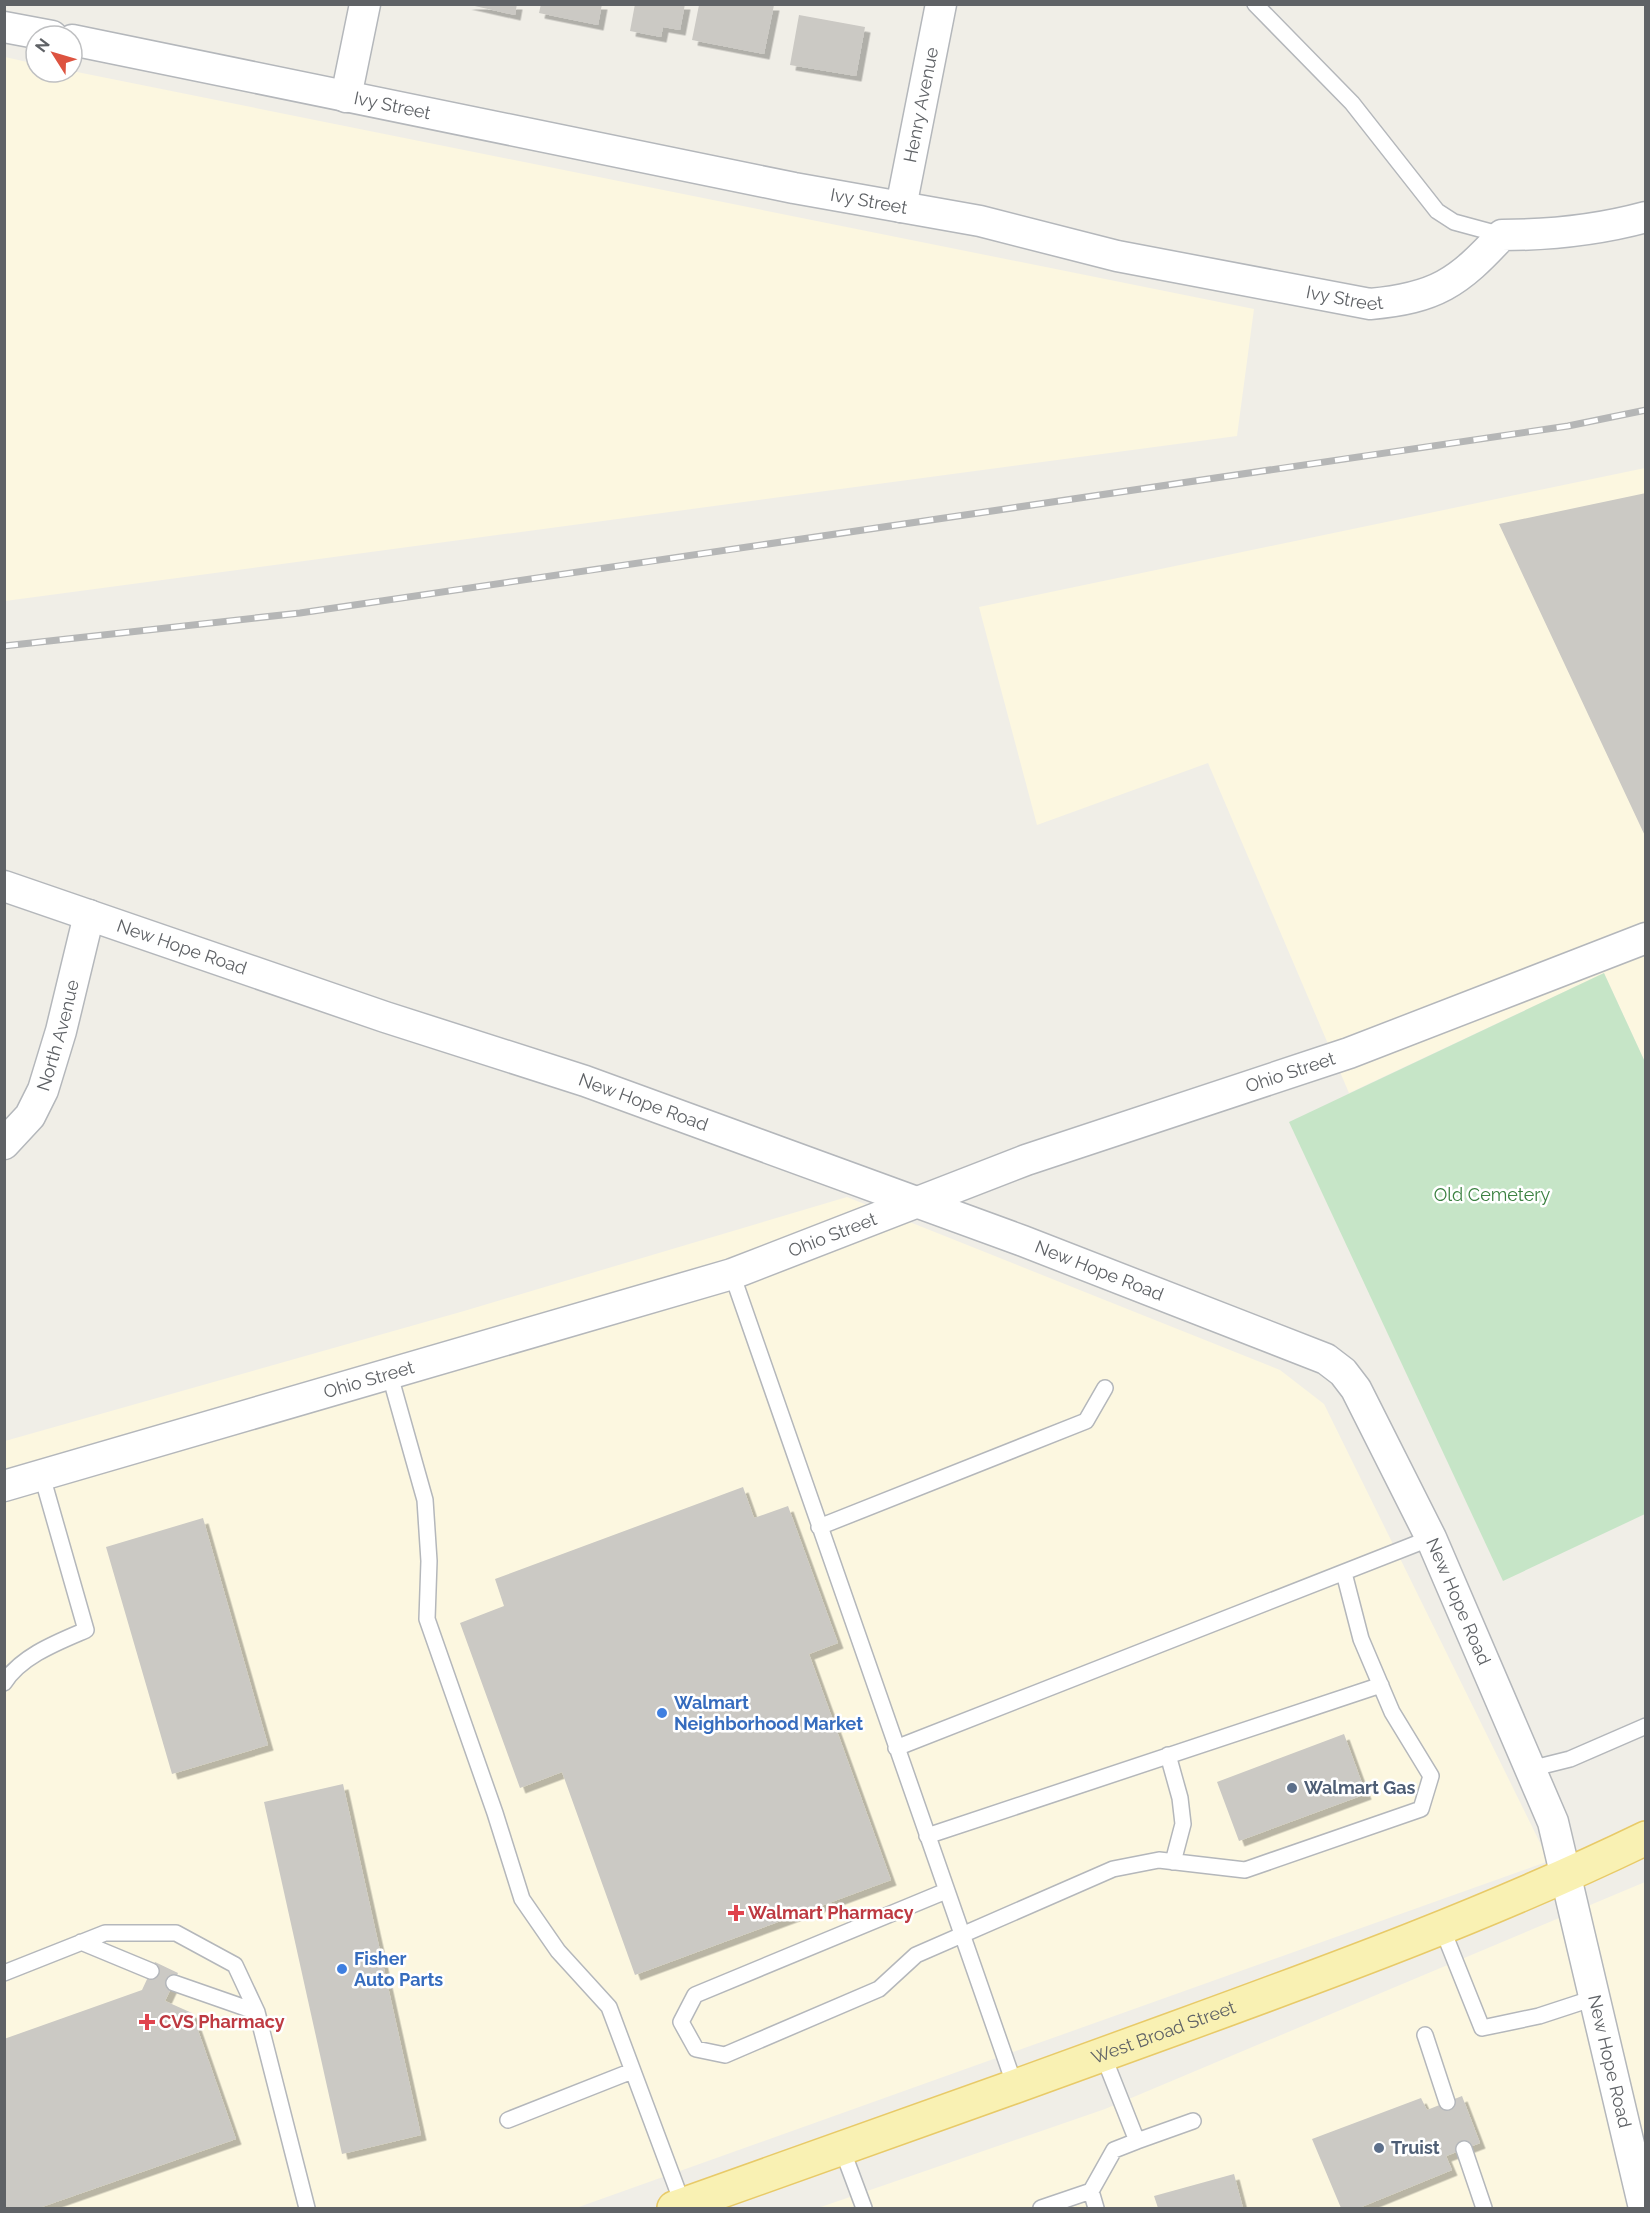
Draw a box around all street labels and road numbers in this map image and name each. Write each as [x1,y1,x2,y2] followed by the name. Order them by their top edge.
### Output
[899,45,942,164] street label: Henry Avenue
[352,87,433,123] street label: Ivy Street
[829,184,909,218] street label: Ivy Street
[1304,281,1384,314] street label: Ivy Street
[114,915,250,979] street label: New Hope Road
[32,977,83,1093] street label: North Avenue
[1243,1047,1338,1097] street label: Ohio Street
[576,1069,711,1135] street label: New Hope Road
[785,1208,880,1261] street label: Ohio Street
[1032,1236,1167,1305] street label: New Hope Road
[321,1356,416,1402] street label: Ohio Street
[1422,1535,1495,1668] street label: New Hope Road
[1584,1993,1636,2130] street label: New Hope Road
[1088,1996,1238,2068] street label: West Broad Street

